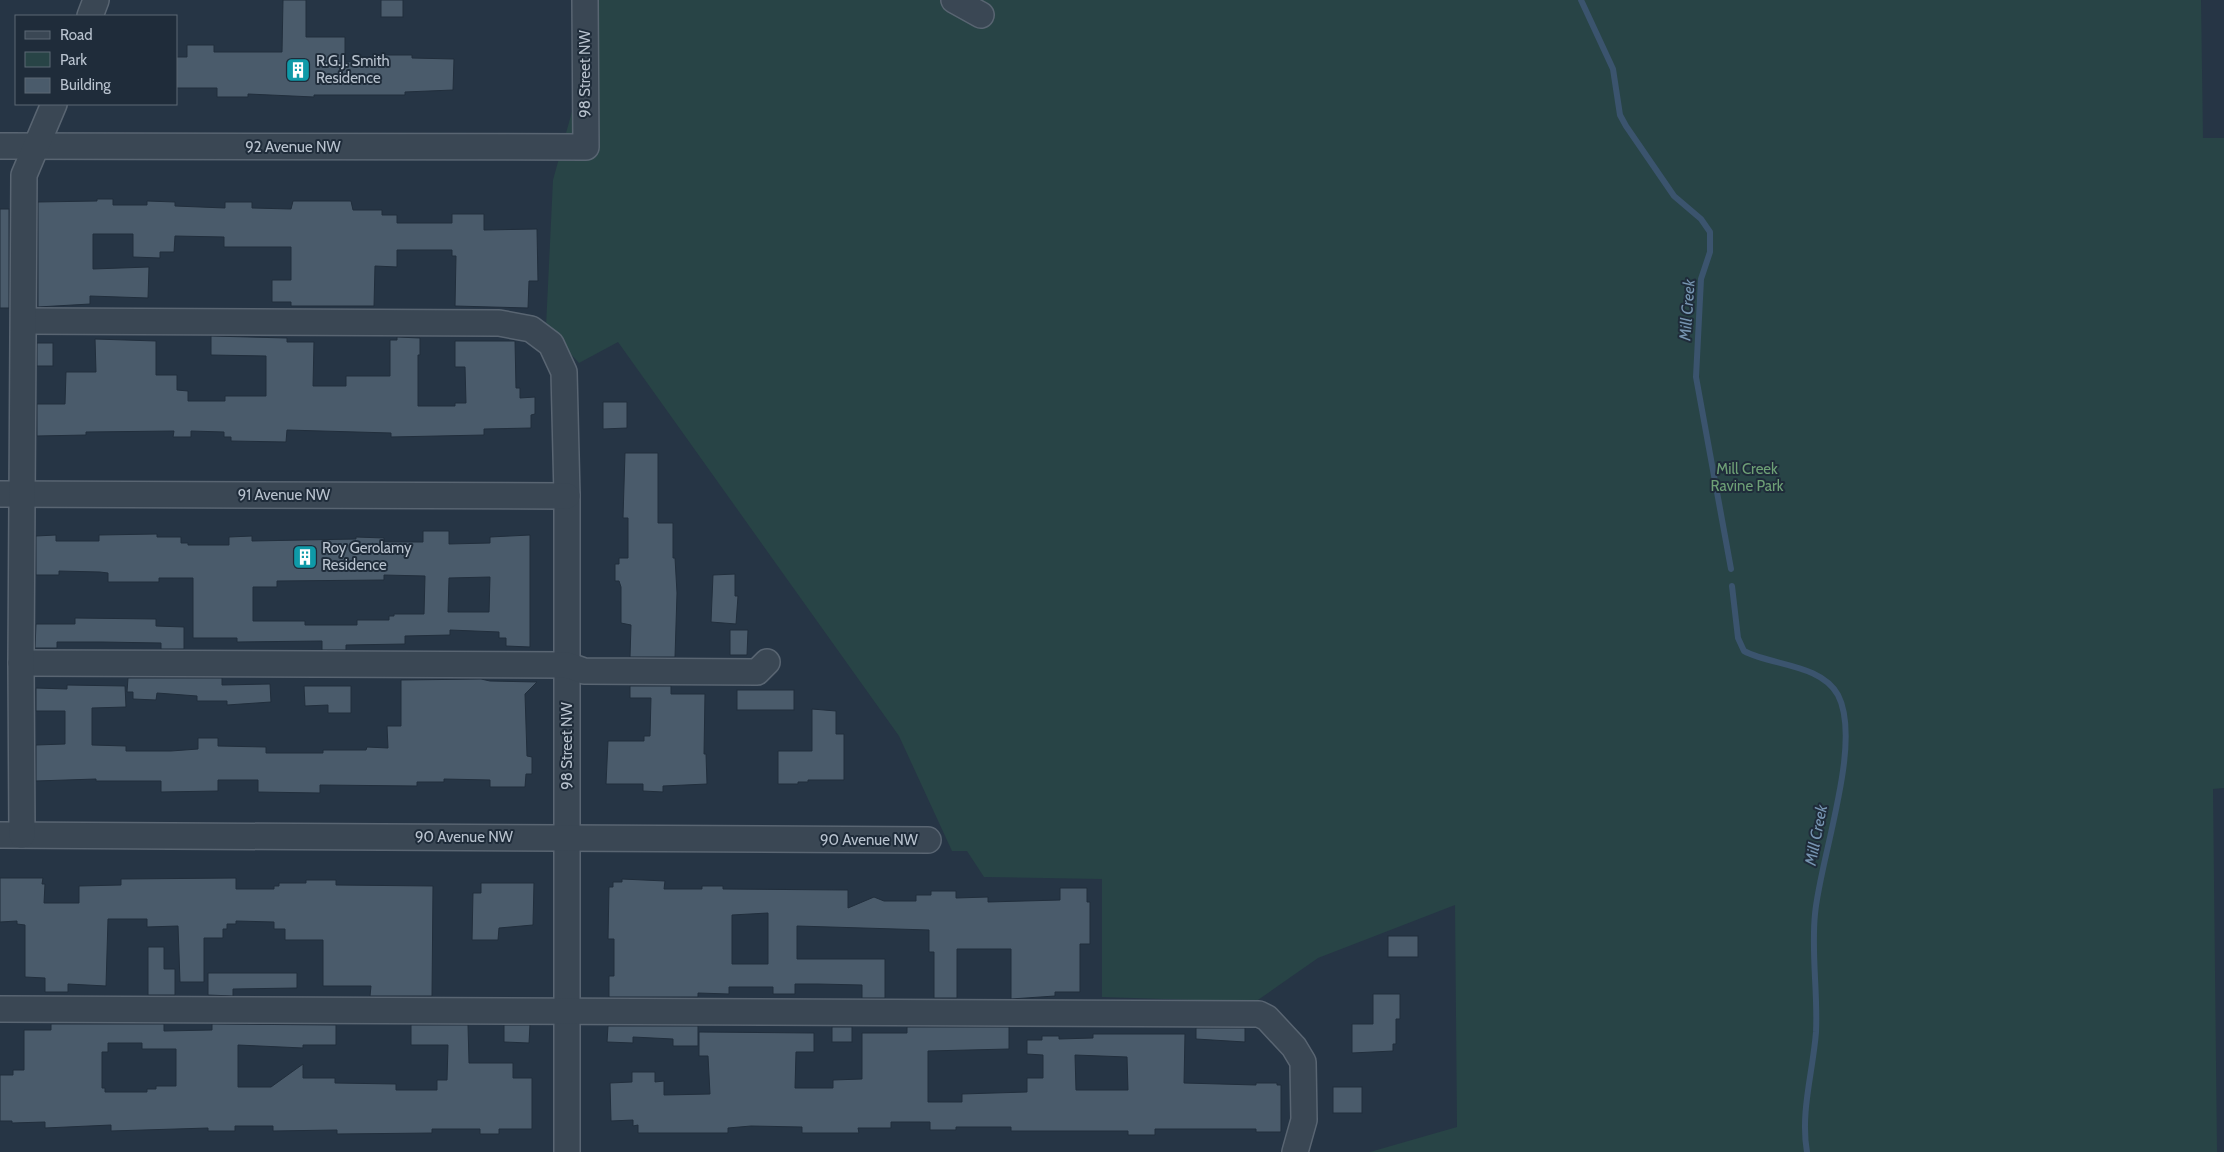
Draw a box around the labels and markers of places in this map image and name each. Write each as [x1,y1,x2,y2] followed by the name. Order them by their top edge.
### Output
[316,52,390,87] place label: R.G.J. Smith Residence
[285,57,311,83] building icon: R.G.J. Smith Residence
[322,539,412,574] place label: Roy Gerolamy Residence
[292,544,318,570] building icon: Roy Gerolamy Residence

